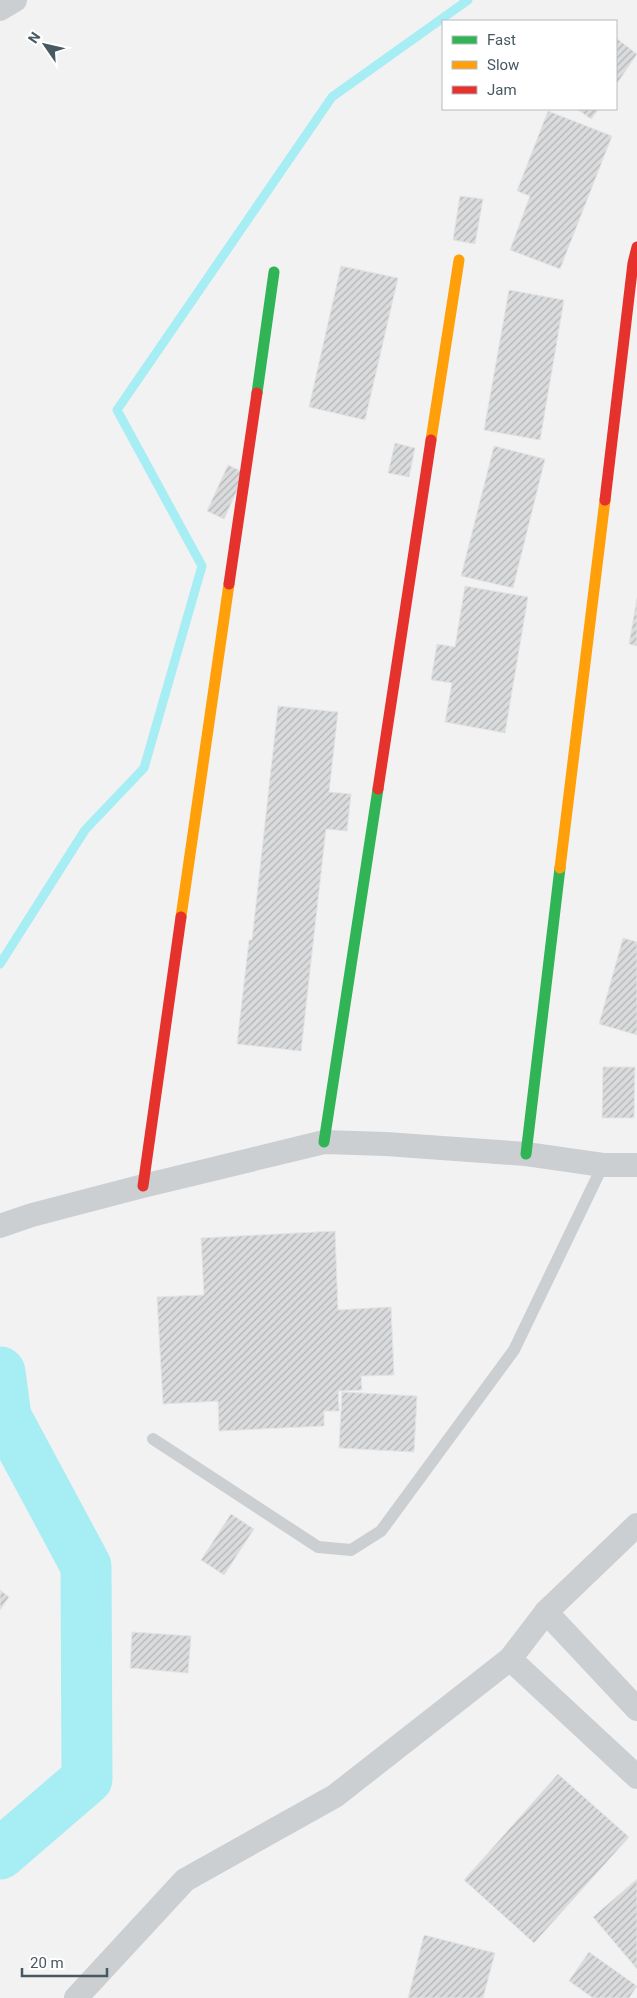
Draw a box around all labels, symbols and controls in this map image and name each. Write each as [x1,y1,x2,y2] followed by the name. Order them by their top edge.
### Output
[20,20,70,70] north arrow
[442,20,617,110] legend
[25,29,44,46] text: N
[487,31,516,49] text: Fast
[487,56,519,74] text: Slow
[487,81,517,99] text: Jam
[22,1946,108,1978] scale bar
[30,1954,64,1972] text: 20 m

